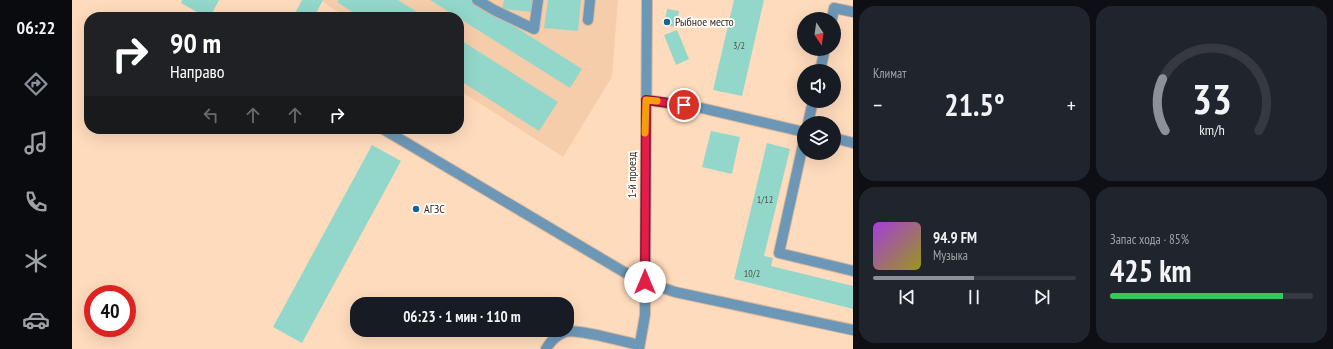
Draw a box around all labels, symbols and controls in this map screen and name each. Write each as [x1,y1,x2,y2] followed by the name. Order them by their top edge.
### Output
[797,12,841,56] north arrow
[797,12,841,160] map controls
[675,14,734,29] place label: Рыбное место
[17,16,55,39] text: 06:22
[662,17,672,27] marker: Рыбное место
[170,24,221,61] text: 90 m
[104,28,156,80] icon: right
[733,39,745,52] house number: 3/2
[170,60,225,83] text: Направо
[797,64,841,108] button: sound
[873,65,906,82] text: Климат
[22,70,50,98] icon: directions
[1192,72,1231,125] text: 33
[944,85,1005,124] text: 21.5°
[667,88,701,122] pin
[873,91,882,119] text: −
[1067,91,1076,119] text: +
[673,94,695,116] icon: arrive
[200,104,222,126] icon: left
[242,104,264,126] icon: ahead
[284,104,306,126] icon: ahead
[326,104,348,126] icon: right
[797,116,841,160] button: layers
[1199,120,1224,139] text: km/h
[22,129,50,157] icon: music
[624,151,639,198] street label: 1-й проезд
[22,188,50,216] icon: phone
[757,193,773,206] house number: 1/12
[424,201,445,216] place label: АГЗС
[411,204,421,214] marker: АГЗС
[933,228,977,247] text: 94.9 FM
[1110,231,1189,248] text: Запас хода · 85%
[22,247,50,275] icon: climate
[933,247,968,264] text: Музыка
[1110,251,1191,290] text: 425 km
[624,261,666,303] position arrow
[744,267,760,280] house number: 10/2
[84,285,136,337] speed limit sign: 40
[896,286,918,308] icon: previous
[963,286,985,308] icon: pause
[1031,286,1053,308] icon: next
[22,306,50,334] icon: car
[403,307,521,326] text: 06:23 · 1 мин · 110 m

